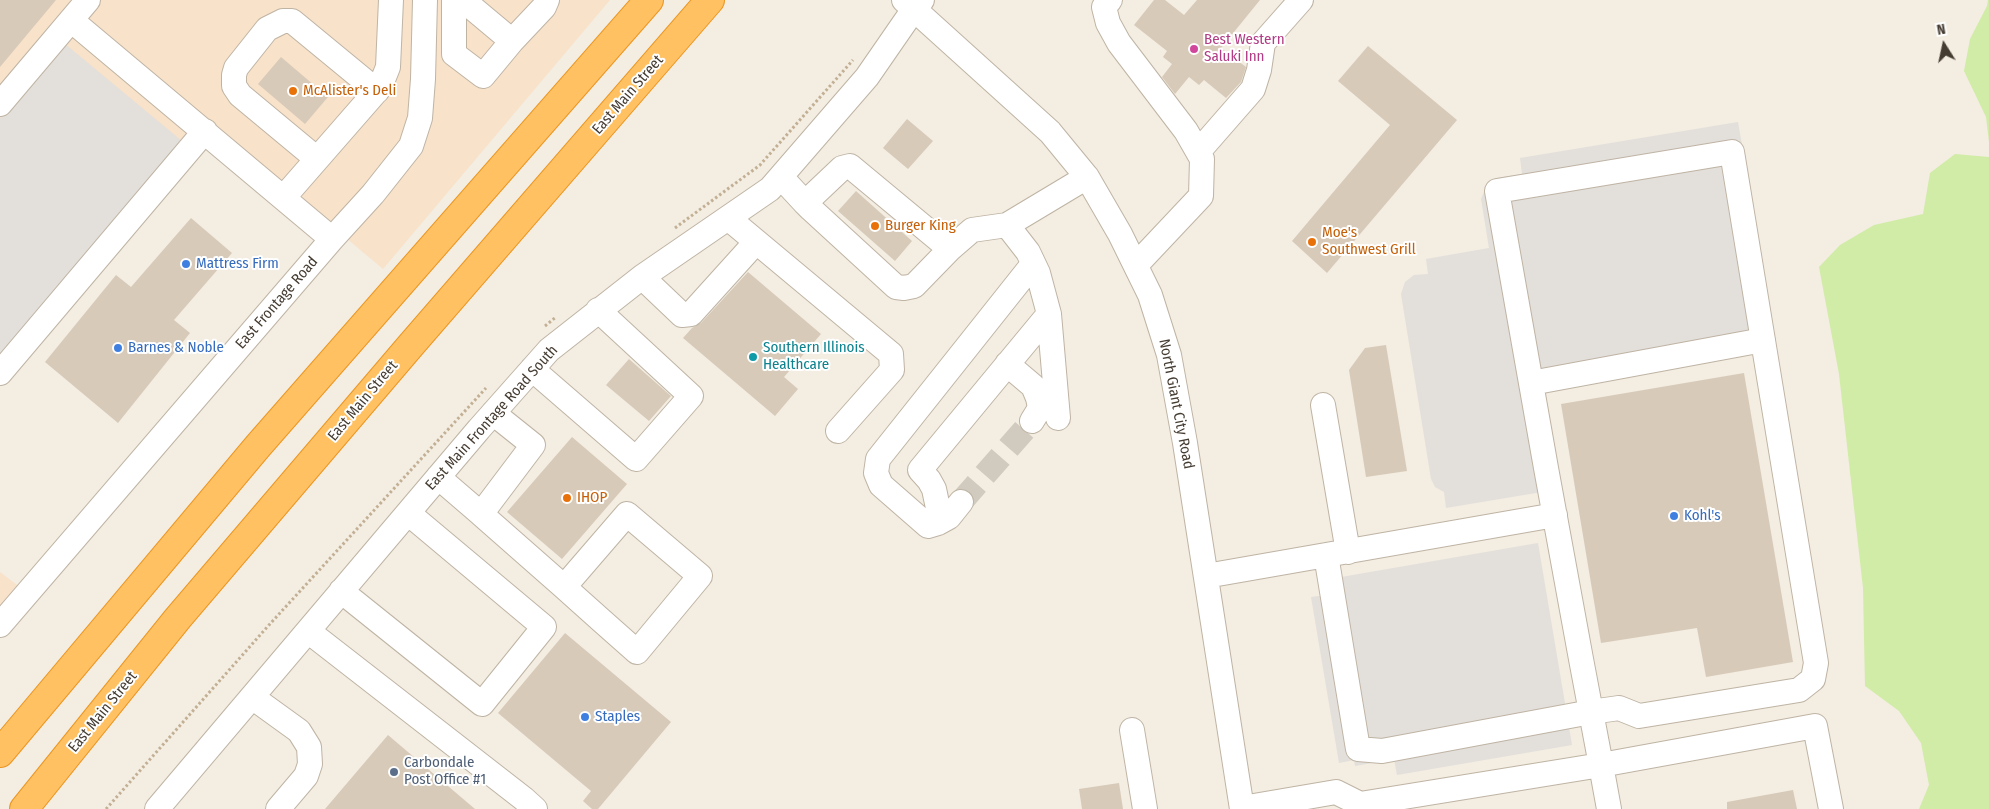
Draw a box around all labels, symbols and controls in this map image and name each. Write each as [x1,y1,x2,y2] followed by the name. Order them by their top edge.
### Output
[1919,20,1969,70] north arrow
[1936,21,1947,39] text: N
[1204,31,1285,66] place label: Best Western Saluki Inn
[1188,43,1200,55] marker: Best Western Saluki Inn
[589,52,667,138] street label: East Main Street
[303,82,396,100] place label: McAlister's Deli
[287,85,299,97] marker: McAlister's Deli
[885,217,956,235] place label: Burger King
[869,220,881,232] marker: Burger King
[1322,224,1416,259] place label: Moe's Southwest Grill
[1306,236,1318,248] marker: Moe's Southwest Grill
[232,253,322,353] street label: East Frontage Road
[196,255,279,273] place label: Mattress Firm
[180,258,192,270] marker: Mattress Firm
[1155,337,1197,471] street label: North Giant City Road
[128,339,224,357] place label: Barnes & Noble
[763,339,865,374] place label: Southern Illinois Healthcare
[112,342,124,354] marker: Barnes & Noble
[422,342,562,494] street label: East Main Frontage Road South
[747,351,759,363] marker: Southern Illinois Healthcare
[324,357,402,445] street label: East Main Street
[577,489,607,507] place label: IHOP
[561,492,573,504] marker: IHOP
[1684,507,1721,525] place label: Kohl's
[1668,510,1680,522] marker: Kohl's
[65,668,141,756] street label: East Main Street
[595,708,640,726] place label: Staples
[579,711,591,723] marker: Staples
[404,754,486,789] place label: Carbondale Post Office #1
[388,766,400,778] marker: Carbondale Post Office #1

